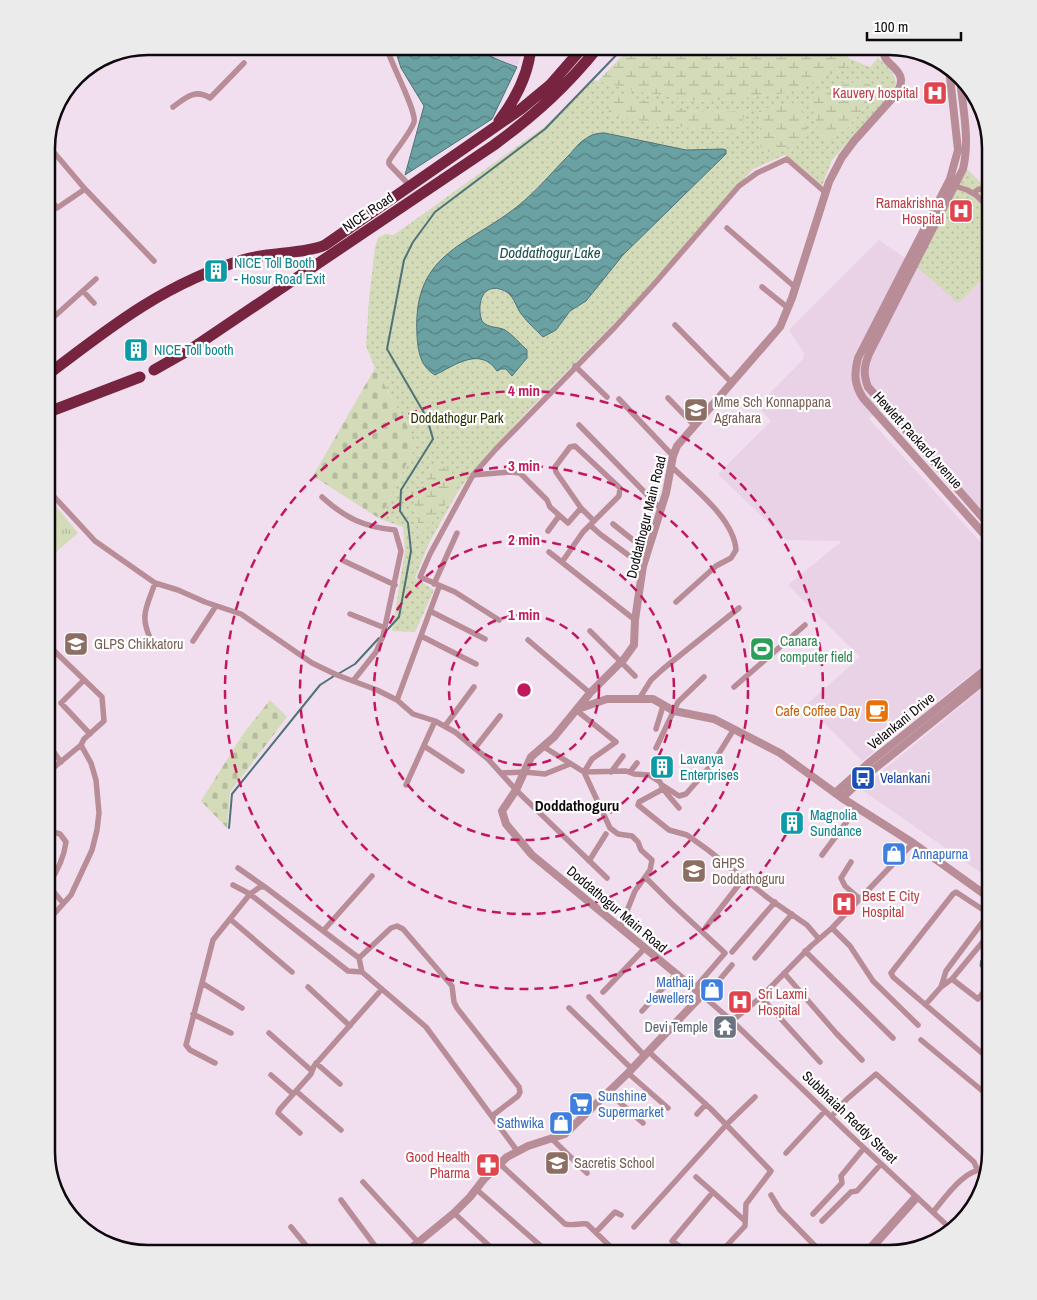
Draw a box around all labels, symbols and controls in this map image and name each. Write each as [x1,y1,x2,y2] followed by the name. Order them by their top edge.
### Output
[867,10,961,42] scale bar
[874,16,908,37] text: 100 m
[922,80,948,106] hospital icon: Kauvery hospital
[832,84,918,102] place label: Kauvery hospital
[339,188,397,236] street label: NICE Road
[876,194,945,228] place label: Ramakrishna Hospital
[948,198,974,224] hospital icon: Ramakrishna Hospital
[499,242,601,263] water label: Doddathogur Lake
[234,254,325,288] place label: NICE Toll Booth - Hosur Road Exit
[203,258,229,284] building icon: NICE Toll Booth - Hosur Road Exit
[123,337,149,363] building icon: NICE Toll booth
[154,341,234,359] place label: NICE Toll booth
[508,380,540,401] text: 4 min
[870,388,966,492] street label: Hewlett Packard Avenue
[713,393,831,427] place label: Mme Sch Konnappana Agrahara
[683,397,709,423] school or university icon: Mme Sch Konnappana Agrahara
[410,409,504,427] park label: Doddathogur Park
[622,454,670,580] street label: Doddathogur Main Road
[508,455,540,476] text: 3 min
[508,529,540,550] text: 2 min
[508,604,540,625] text: 1 min
[63,631,89,657] school or university icon: GLPS Chikkatoru
[780,632,853,666] place label: Canara computer field
[94,635,183,653] place label: GLPS Chikkatoru
[749,636,775,662] sports icon: Canara computer field
[515,681,533,699] centre of rings
[864,689,938,753] street label: Velankani Drive
[864,698,890,724] cafe icon: Cafe Coffee Day
[775,702,860,720] place label: Cafe Coffee Day
[680,750,739,784] place label: Lavanya Enterprises
[649,754,675,780] building icon: Lavanya Enterprises
[850,765,876,791] bus stop icon: Velankani
[880,769,930,787] place label: Velankani
[535,795,619,816] district label: Doddathoguru
[810,806,862,840] place label: Magnolia Sundance
[779,810,805,836] building icon: Magnolia Sundance
[881,841,907,867] shop icon: Annapurna
[911,845,969,863] place label: Annapurna
[712,854,785,888] place label: GHPS Doddathoguru
[681,858,707,884] school or university icon: GHPS Doddathoguru
[563,862,671,956] street label: Doddathogur Main Road
[862,887,920,921] place label: Best E City Hospital
[831,891,857,917] hospital icon: Best E City Hospital
[646,973,694,1007] place label: Mathaji Jewellers
[699,977,725,1003] shop icon: Mathaji Jewellers
[758,985,807,1019] place label: Sri Laxmi Hospital
[727,989,753,1015] hospital icon: Sri Laxmi Hospital
[712,1014,738,1040] temple icon: Devi Temple
[644,1018,708,1036] place label: Devi Temple
[799,1067,901,1167] street label: Subbhaiah Reddy Street
[598,1087,664,1121] place label: Sunshine Supermarket
[568,1091,594,1117] supermarket icon: Sunshine Supermarket
[548,1110,574,1136] shop icon: Sathwika
[497,1114,545,1132] place label: Sathwika
[406,1148,471,1182] place label: Good Health Pharma
[544,1150,570,1176] school or university icon: Sacretis School
[475,1152,501,1178] pharmacy icon: Good Health Pharma
[574,1154,654,1172] place label: Sacretis School

